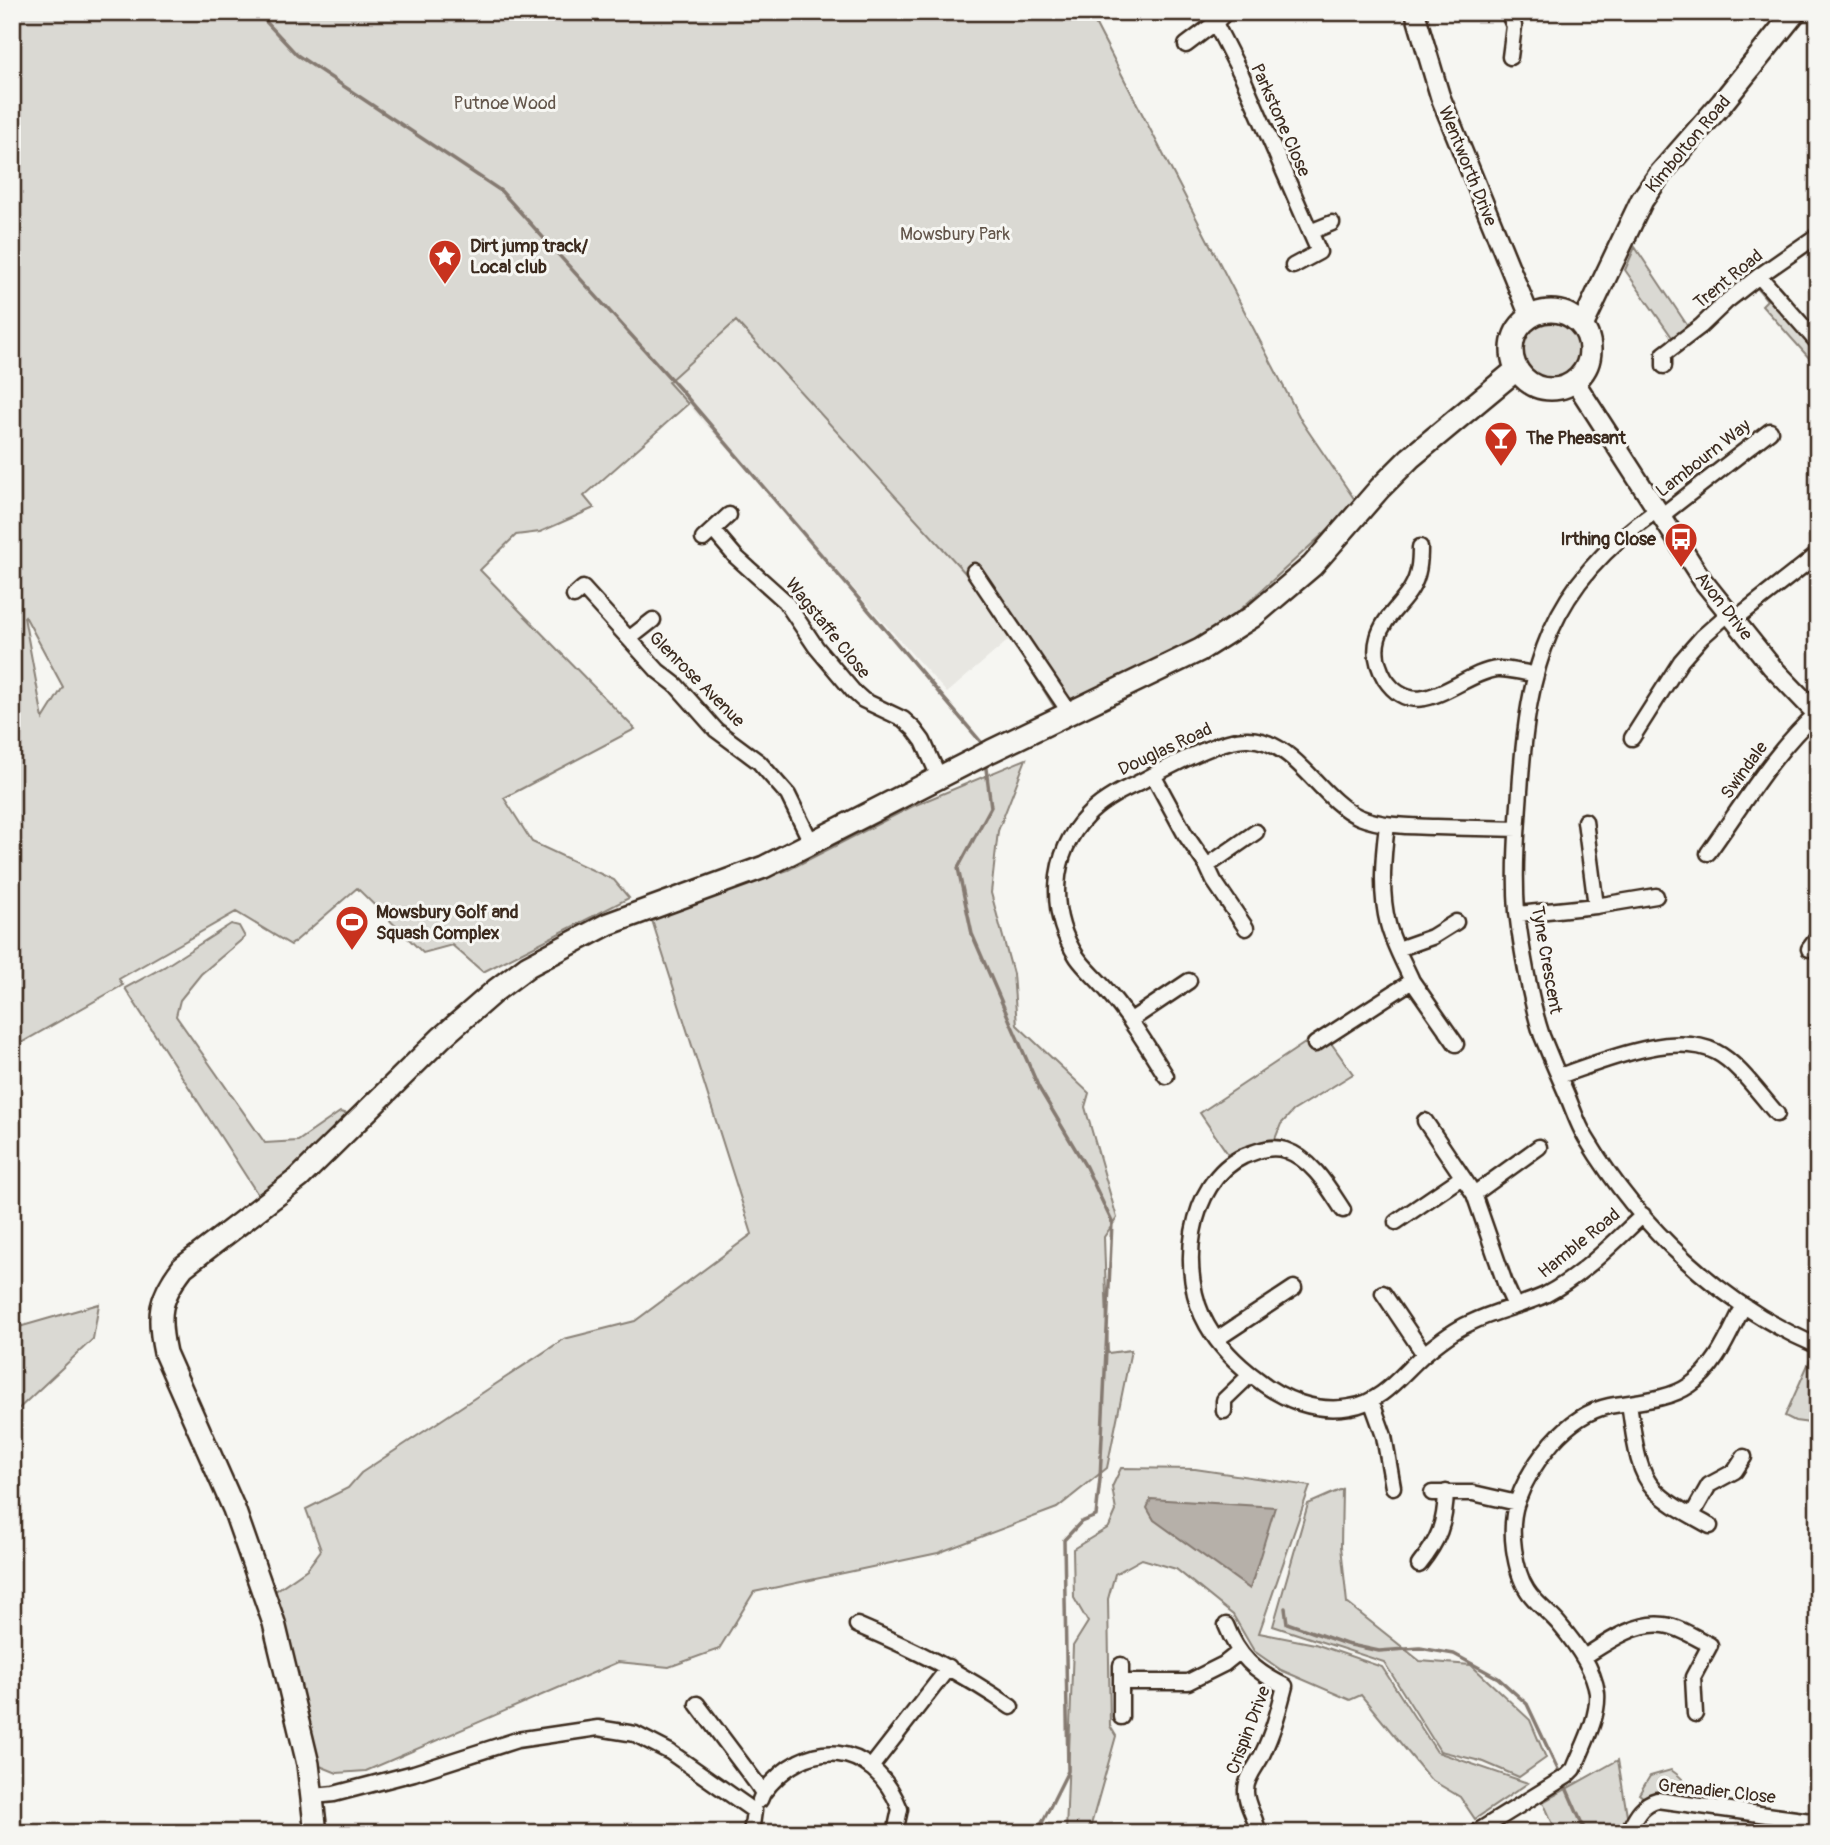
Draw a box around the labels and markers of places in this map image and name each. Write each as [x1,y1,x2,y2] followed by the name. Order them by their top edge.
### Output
[470,235,588,279] place label: Dirt jump track/ Local club
[426,237,464,286] place icon: Dirt jump track/ Local club
[1482,419,1520,468] bar icon: The Pheasant
[1525,427,1627,450] place label: The Pheasant
[1662,520,1700,569] bus stop icon: Irthing Close
[1560,528,1657,551] place label: Irthing Close
[376,901,519,945] place label: Mowsbury Golf and Squash Complex
[333,903,371,952] sports icon: Mowsbury Golf and Squash Complex

